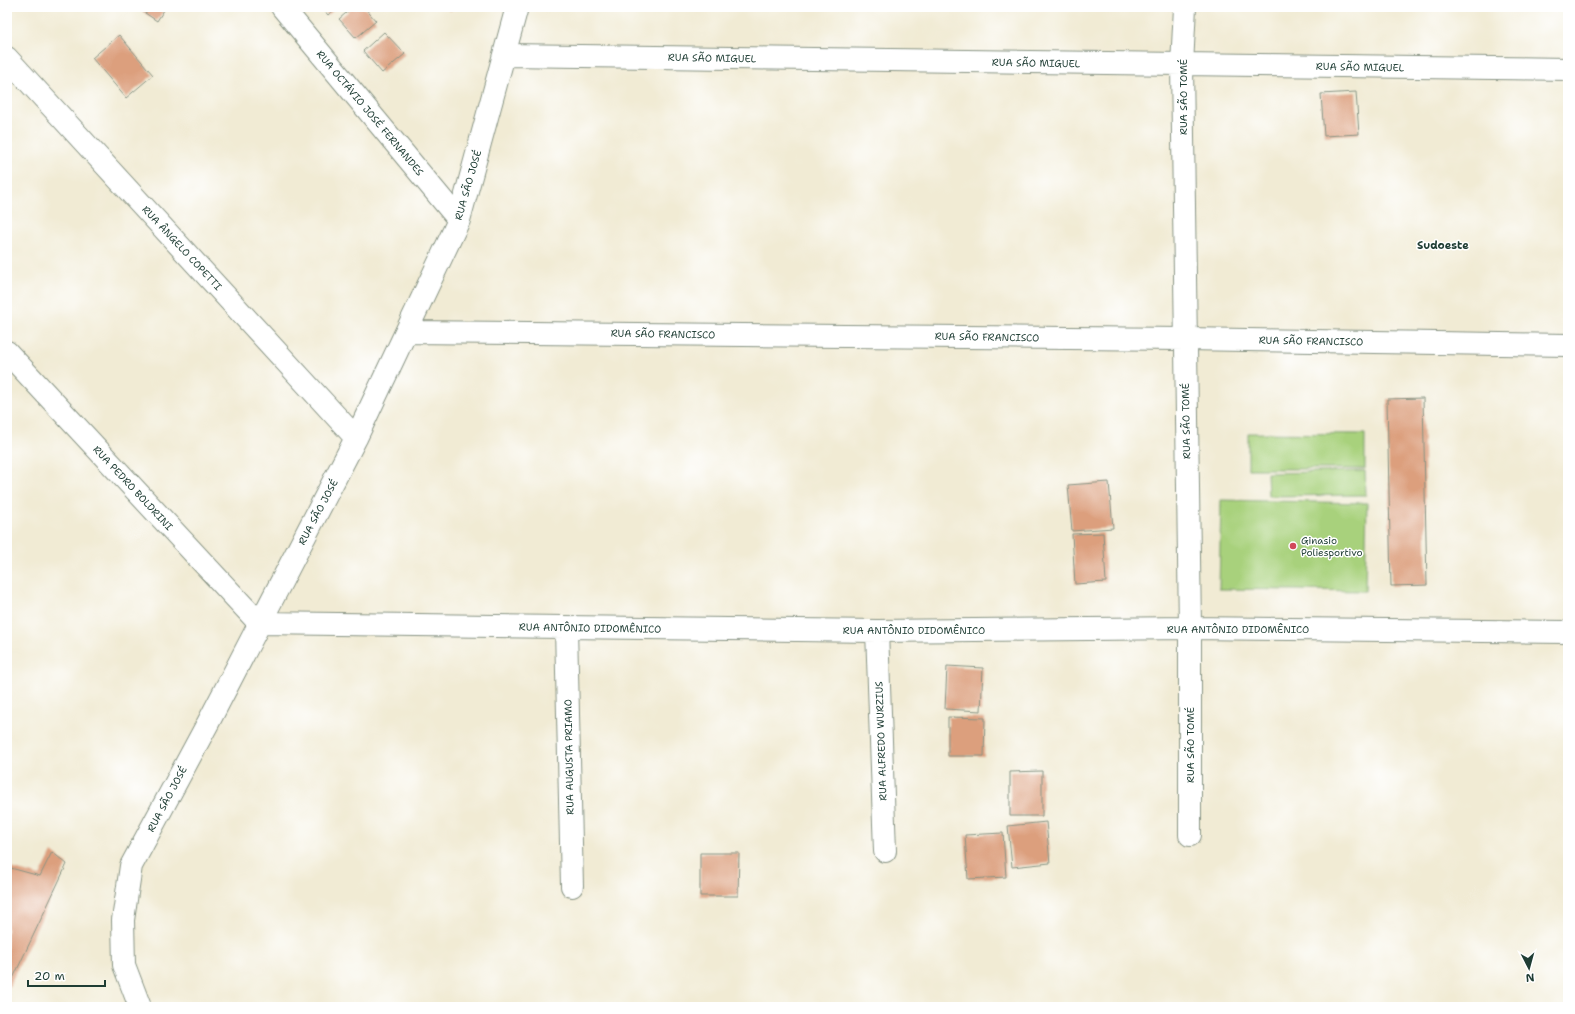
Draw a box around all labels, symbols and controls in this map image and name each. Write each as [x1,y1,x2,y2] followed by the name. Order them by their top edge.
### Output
[314,48,427,179] street label: RUA OCTÁVIO JOSÉ FERNANDES
[668,51,757,65] street label: RUA SÃO MIGUEL
[992,56,1081,70] street label: RUA SÃO MIGUEL
[1177,59,1190,135] street label: RUA SÃO TOMÉ
[1316,60,1405,74] street label: RUA SÃO MIGUEL
[452,148,484,222] street label: RUA SÃO JOSÉ
[139,203,225,293] street label: RUA ÂNGELO COPETTI
[1417,238,1469,253] district label: Sudoeste
[611,327,715,341] street label: RUA SÃO FRANCISCO
[935,330,1039,344] street label: RUA SÃO FRANCISCO
[1259,334,1363,348] street label: RUA SÃO FRANCISCO
[1179,383,1193,459] street label: RUA SÃO TOMÉ
[90,443,176,533] street label: RUA PEDRO BOLDRINI
[295,477,341,547] street label: RUA SÃO JOSÉ
[1301,534,1363,559] place label: Ginasio Poliesportivo
[1288,541,1298,551] marker: Ginasio Poliesportivo
[519,620,661,636] street label: RUA ANTÔNIO DIDOMÊNICO
[1167,623,1309,636] street label: RUA ANTÔNIO DIDOMÊNICO
[843,624,985,637] street label: RUA ANTÔNIO DIDOMÊNICO
[872,681,890,801] street label: RUA ALFREDO WURZIUS
[561,699,577,815] street label: RUA AUGUSTA PRIAMO
[1184,707,1197,783] street label: RUA SÃO TOMÉ
[144,764,190,834] street label: RUA SÃO JOSÉ
[1509,948,1549,988] north arrow
[28,962,105,988] scale bar
[34,968,65,984] text: 20 m
[1525,970,1535,985] text: N

